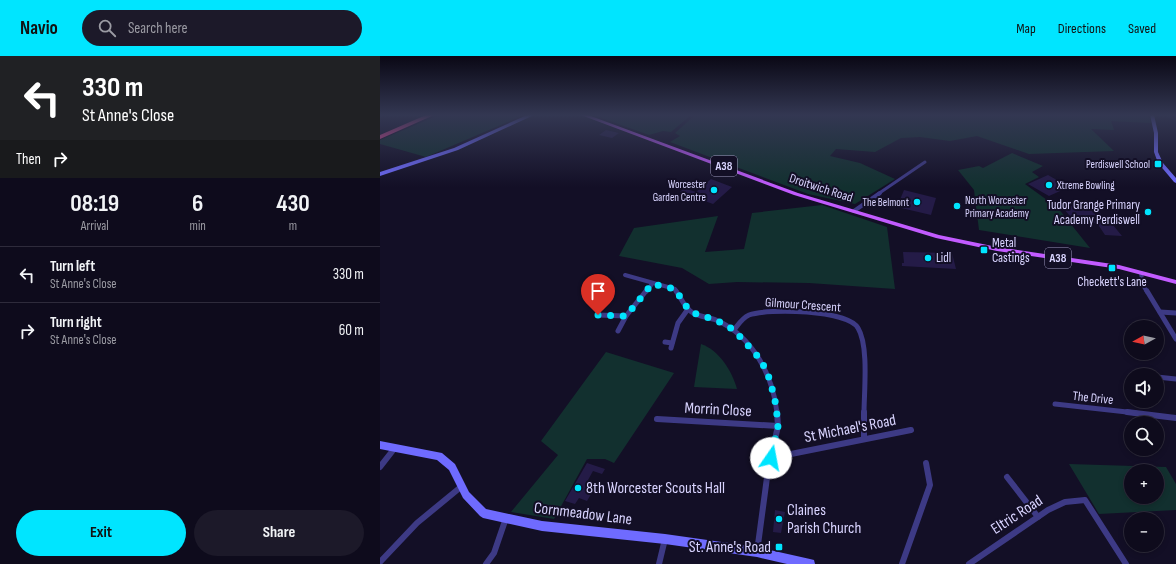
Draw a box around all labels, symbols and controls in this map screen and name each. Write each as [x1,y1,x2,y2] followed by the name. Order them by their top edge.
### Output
[82,10,362,46] search box
[20,17,58,40] text: Navio
[96,17,118,39] icon: search
[128,19,188,38] text: Search here
[1016,20,1036,37] text: Map
[1058,20,1106,37] text: Directions
[1128,20,1156,37] text: Saved
[82,71,143,104] text: 330 m
[16,72,68,124] icon: left
[82,105,174,126] text: St Anne's Close
[49,148,71,170] icon: right
[16,150,41,169] text: Then
[711,156,737,176] road number: A38
[1086,158,1150,171] place label: Perdiswell School
[1153,159,1163,169] marker: Perdiswell School
[787,170,855,206] street label: Droitwich Road
[653,178,706,204] place label: Worcester Garden Centre
[1056,179,1115,192] place label: Xtreme Bowling
[1044,180,1054,190] marker: Xtreme Bowling
[709,185,719,195] marker: Worcester Garden Centre
[70,189,119,218] text: 08:19
[192,189,203,218] text: 6
[276,189,310,218] text: 430
[965,194,1030,220] place label: North Worcester Primary Academy
[863,196,910,209] place label: The Belmont
[912,197,922,207] marker: The Belmont
[1047,197,1140,228] place label: Tudor Grange Primary Academy Perdiswell
[952,201,962,211] marker: North Worcester Primary Academy
[1143,207,1153,217] marker: Tudor Grange Primary Academy Perdiswell
[81,218,109,234] text: Arrival
[190,218,206,234] text: min
[289,218,297,234] text: m
[992,235,1030,266] place label: Metal Castings
[979,245,989,255] marker: Metal Castings
[1045,248,1071,268] road number: A38
[936,250,951,266] place label: Lidl
[923,253,933,263] marker: Lidl
[50,257,95,276] text: Turn left
[1107,263,1117,273] marker: Checkett's Lane
[16,264,38,286] icon: left
[333,265,364,284] text: 330 m
[581,274,615,315] pin
[1077,274,1147,290] place label: Checkett's Lane
[50,276,117,292] text: St Anne's Close
[587,280,609,302] icon: arrive
[765,294,841,316] street label: Gilmour Crescent
[50,313,102,332] text: Turn right
[16,320,38,342] icon: right
[1124,320,1164,360] north arrow
[1124,320,1164,552] map controls
[339,321,364,340] text: 60 m
[50,332,117,348] text: St Anne's Close
[1124,368,1164,408] button: sound
[1072,388,1114,408] street label: The Drive
[684,399,752,421] street label: Morrin Close
[803,411,897,447] street label: St Michael's Road
[1124,416,1164,456] button: search
[750,437,792,479] position arrow
[1124,464,1164,504] button: +
[586,479,725,498] place label: 8th Worcester Scouts Hall
[573,483,583,493] marker: 8th Worcester Scouts Hall
[988,491,1046,539] street label: Eltric Road
[533,499,633,529] street label: Cornmeadow Lane
[787,501,861,538] place label: Claines Parish Church
[16,510,186,556] button: Exit
[194,510,364,556] button: Share
[1124,512,1164,552] button: −
[774,514,784,524] marker: Claines Parish Church
[689,538,771,557] place label: St. Anne's Road
[774,542,784,552] marker: St. Anne's Road

